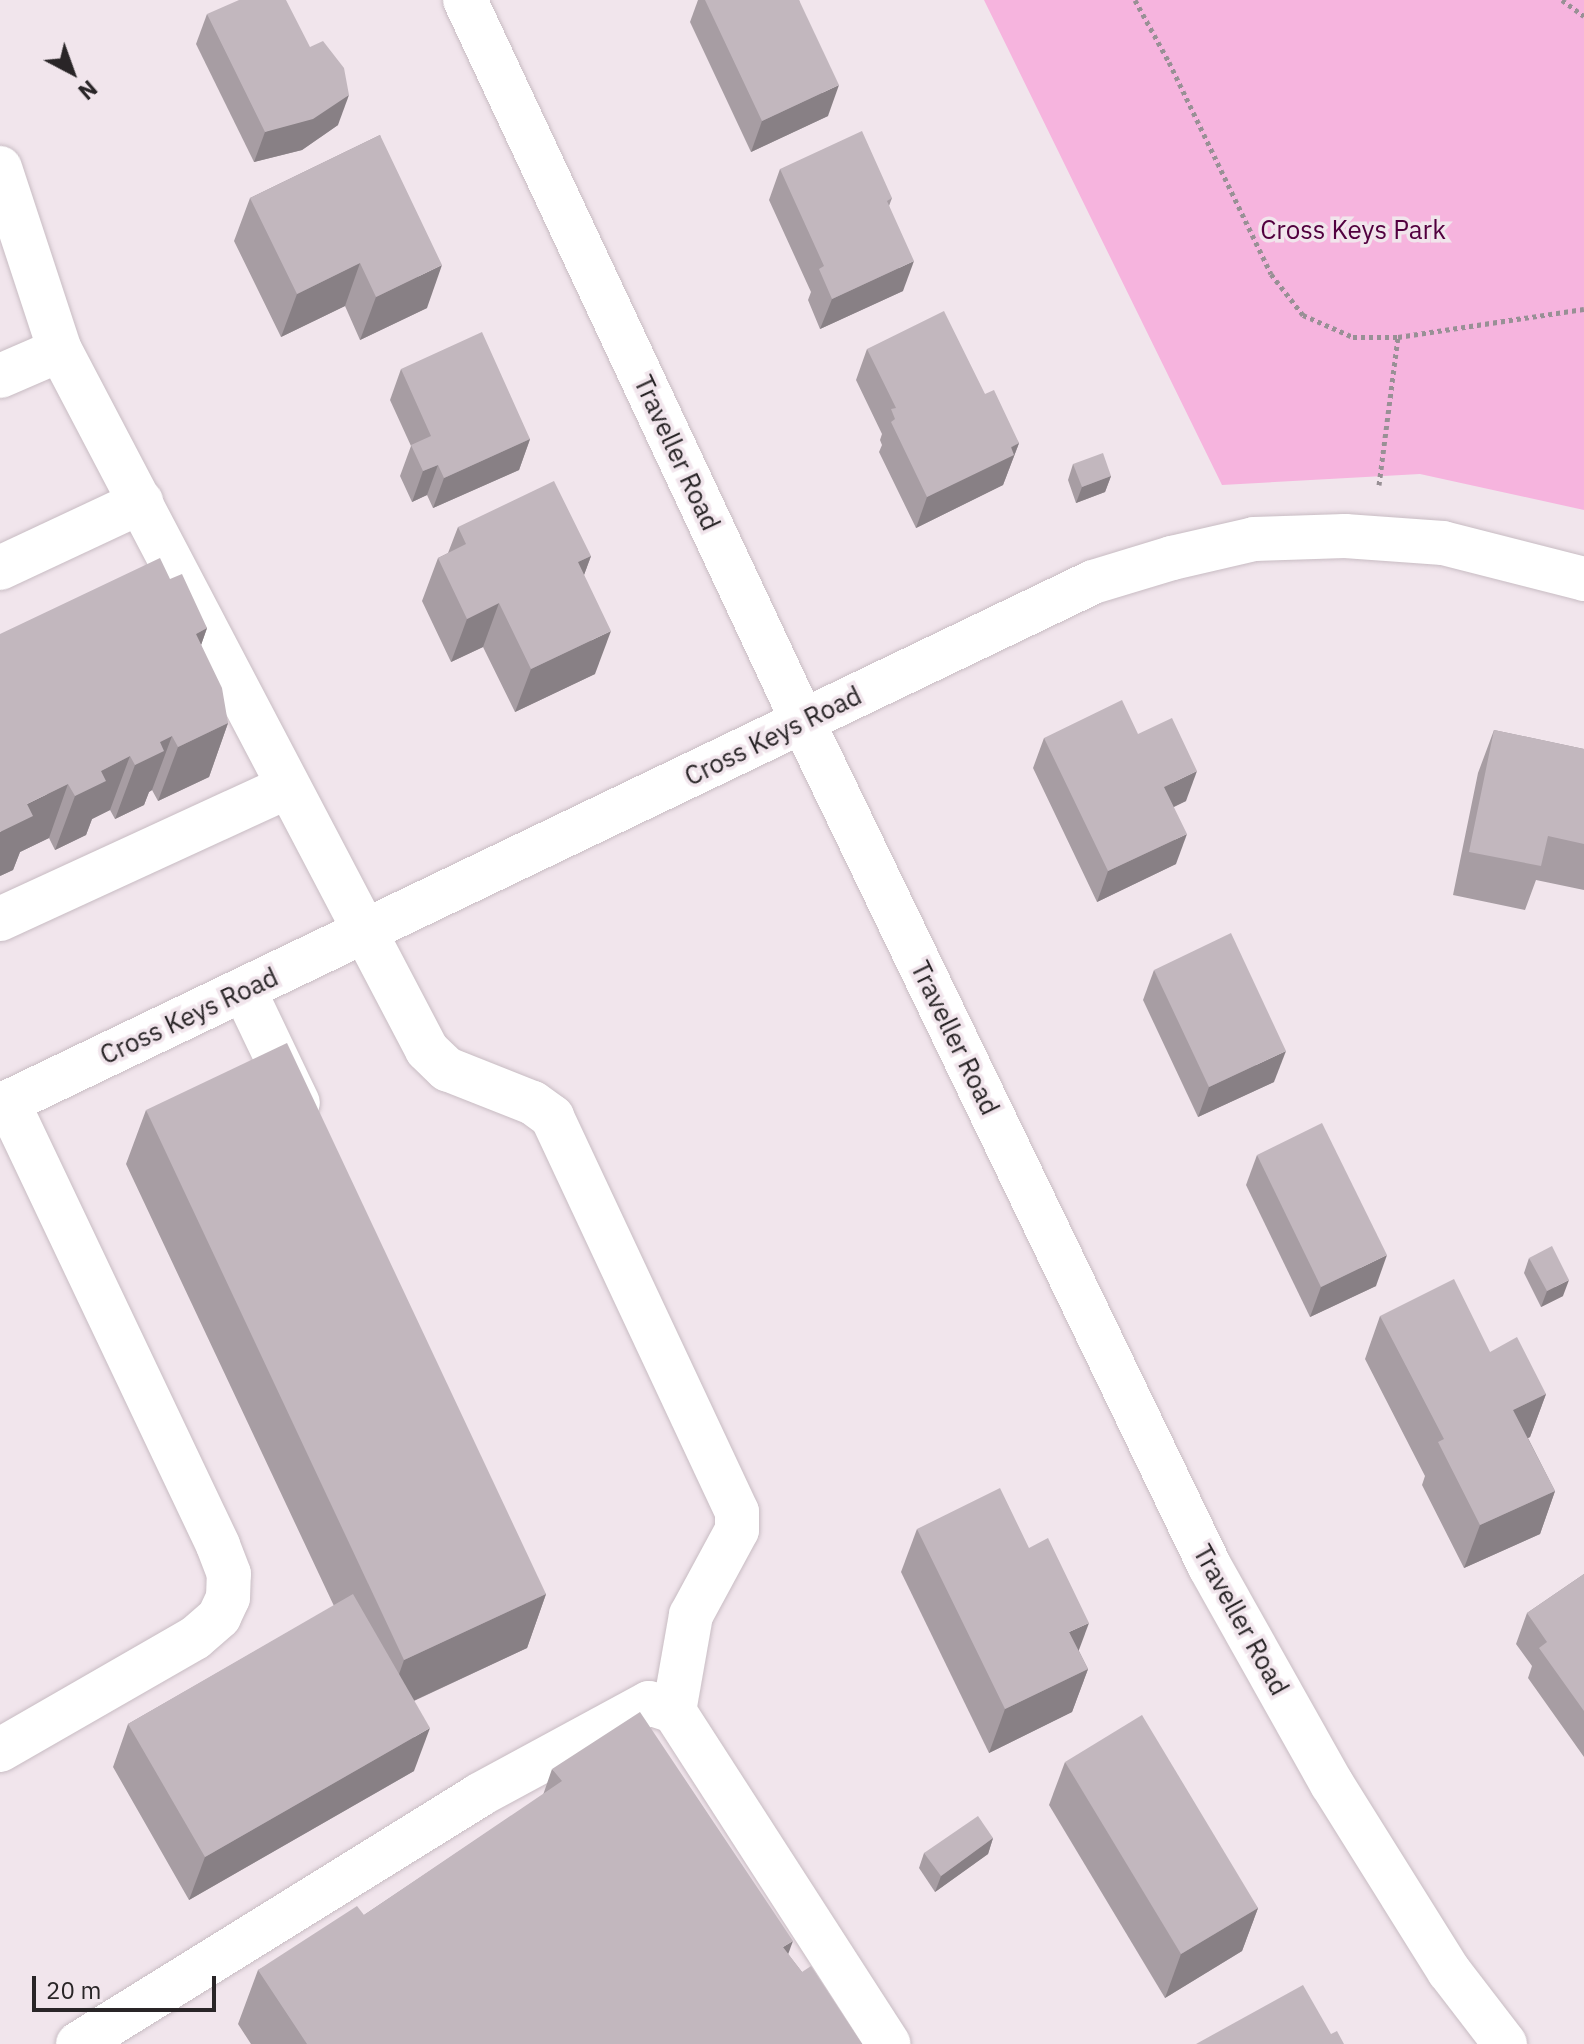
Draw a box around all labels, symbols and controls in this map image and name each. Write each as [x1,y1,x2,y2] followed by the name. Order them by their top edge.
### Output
[32,32,112,112] north arrow
[73,74,104,107] text: N
[1260,214,1446,246] park label: Cross Keys Park
[627,371,727,535] street label: Traveller Road
[679,680,867,792] street label: Cross Keys Road
[904,956,1006,1120] street label: Traveller Road
[95,961,283,1071] street label: Cross Keys Road
[1187,1539,1295,1701] street label: Traveller Road
[36,1960,220,2010] scale bar
[46,1974,101,2006] text: 20 m

